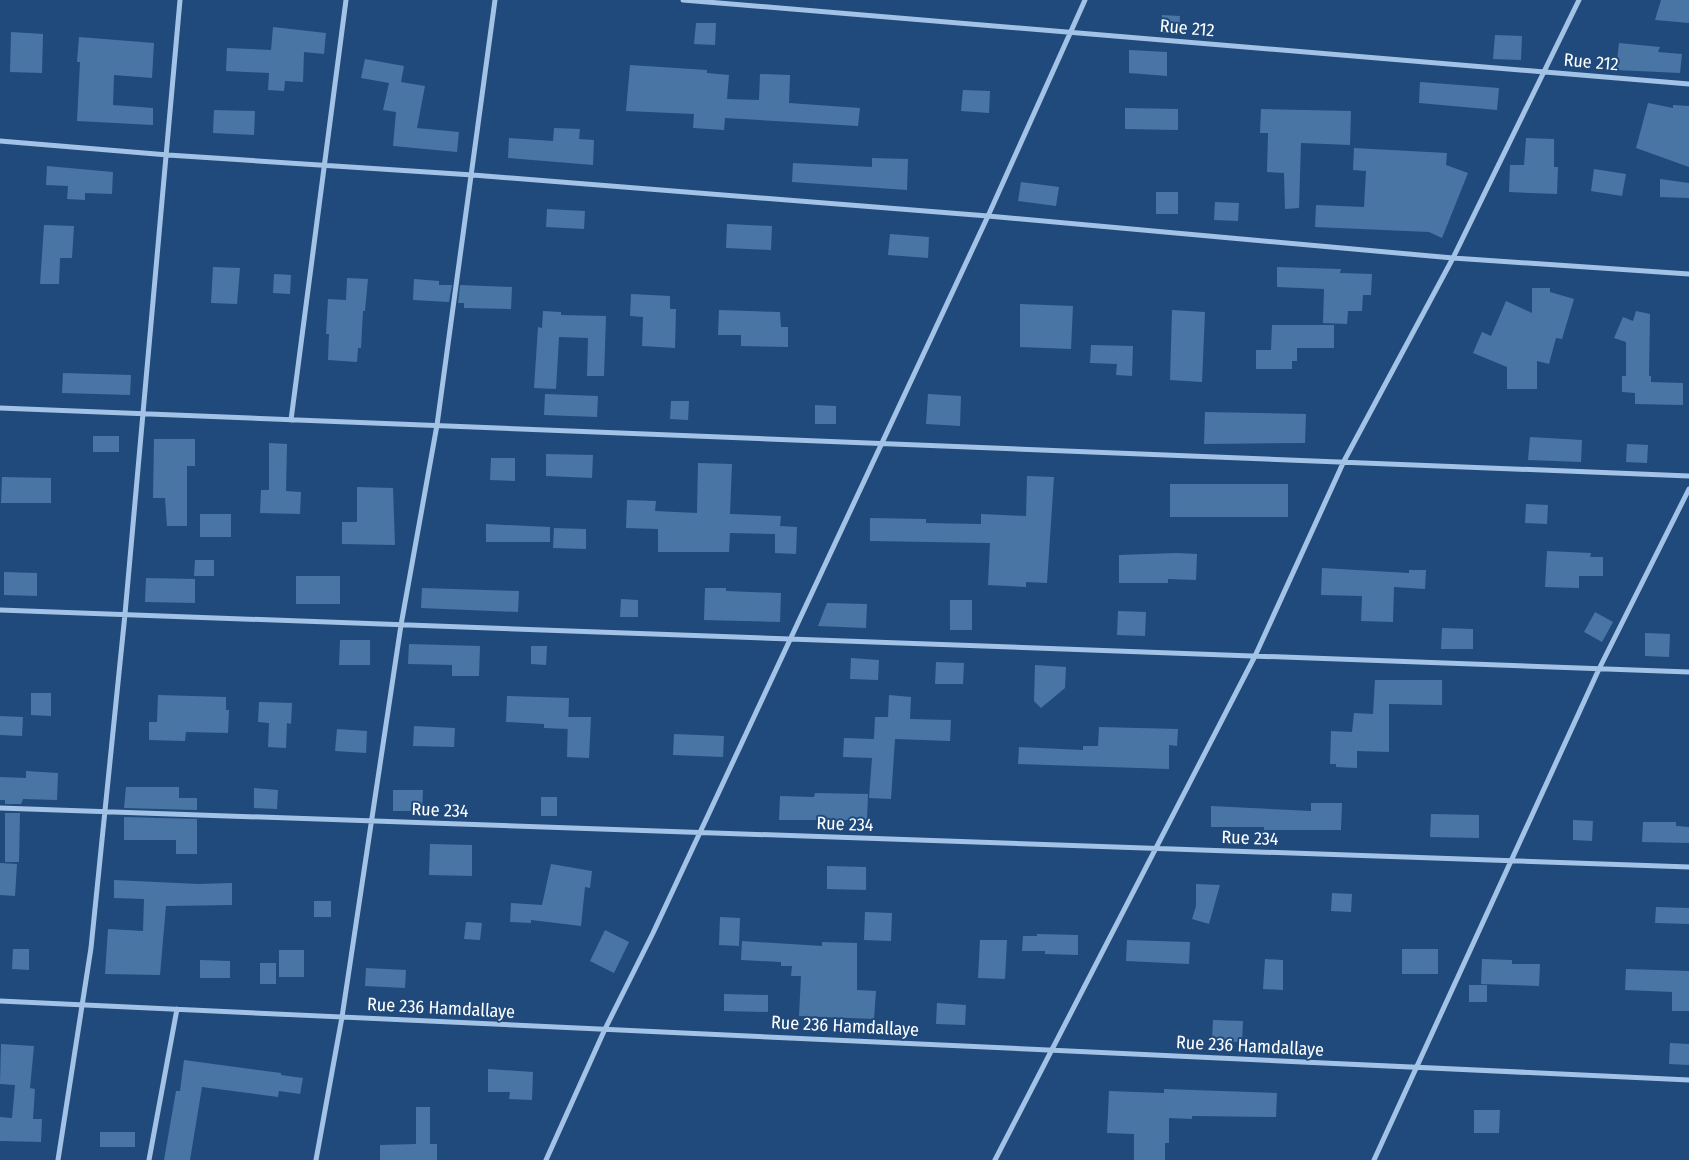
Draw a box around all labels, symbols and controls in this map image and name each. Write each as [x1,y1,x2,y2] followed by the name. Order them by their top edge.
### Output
[1159,15,1215,41] street label: Rue 212
[1563,49,1619,75] street label: Rue 212
[411,798,469,822] street label: Rue 234
[816,812,874,836] street label: Rue 234
[1221,826,1279,850] street label: Rue 234
[366,993,516,1023] street label: Rue 236 Hamdallaye
[770,1011,920,1041] street label: Rue 236 Hamdallaye
[1175,1031,1325,1061] street label: Rue 236 Hamdallaye

